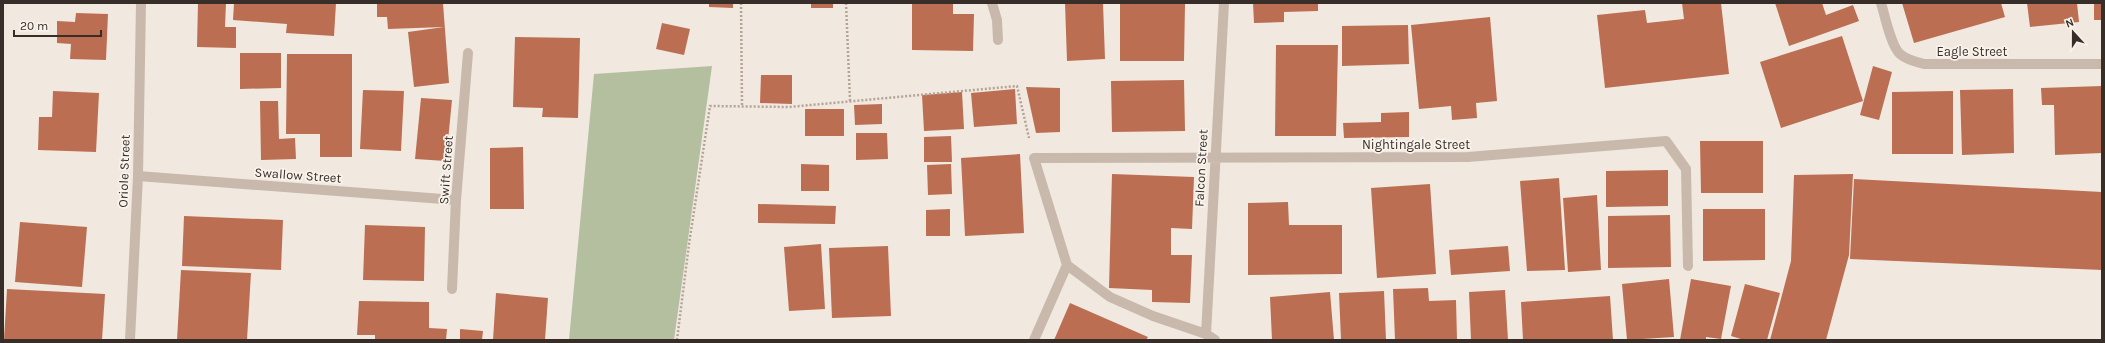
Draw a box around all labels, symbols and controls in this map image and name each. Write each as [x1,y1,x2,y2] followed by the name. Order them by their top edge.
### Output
[14,12,101,38] scale bar
[2053,12,2093,52] north arrow
[2064,16,2076,31] text: N
[20,19,48,33] text: 20 m
[1937,44,2008,59] street label: Eagle Street
[1191,129,1211,207] street label: Falcon Street
[115,134,133,208] street label: Oriole Street
[436,135,456,205] street label: Swift Street
[1362,137,1470,152] street label: Nightingale Street
[254,164,342,186] street label: Swallow Street

